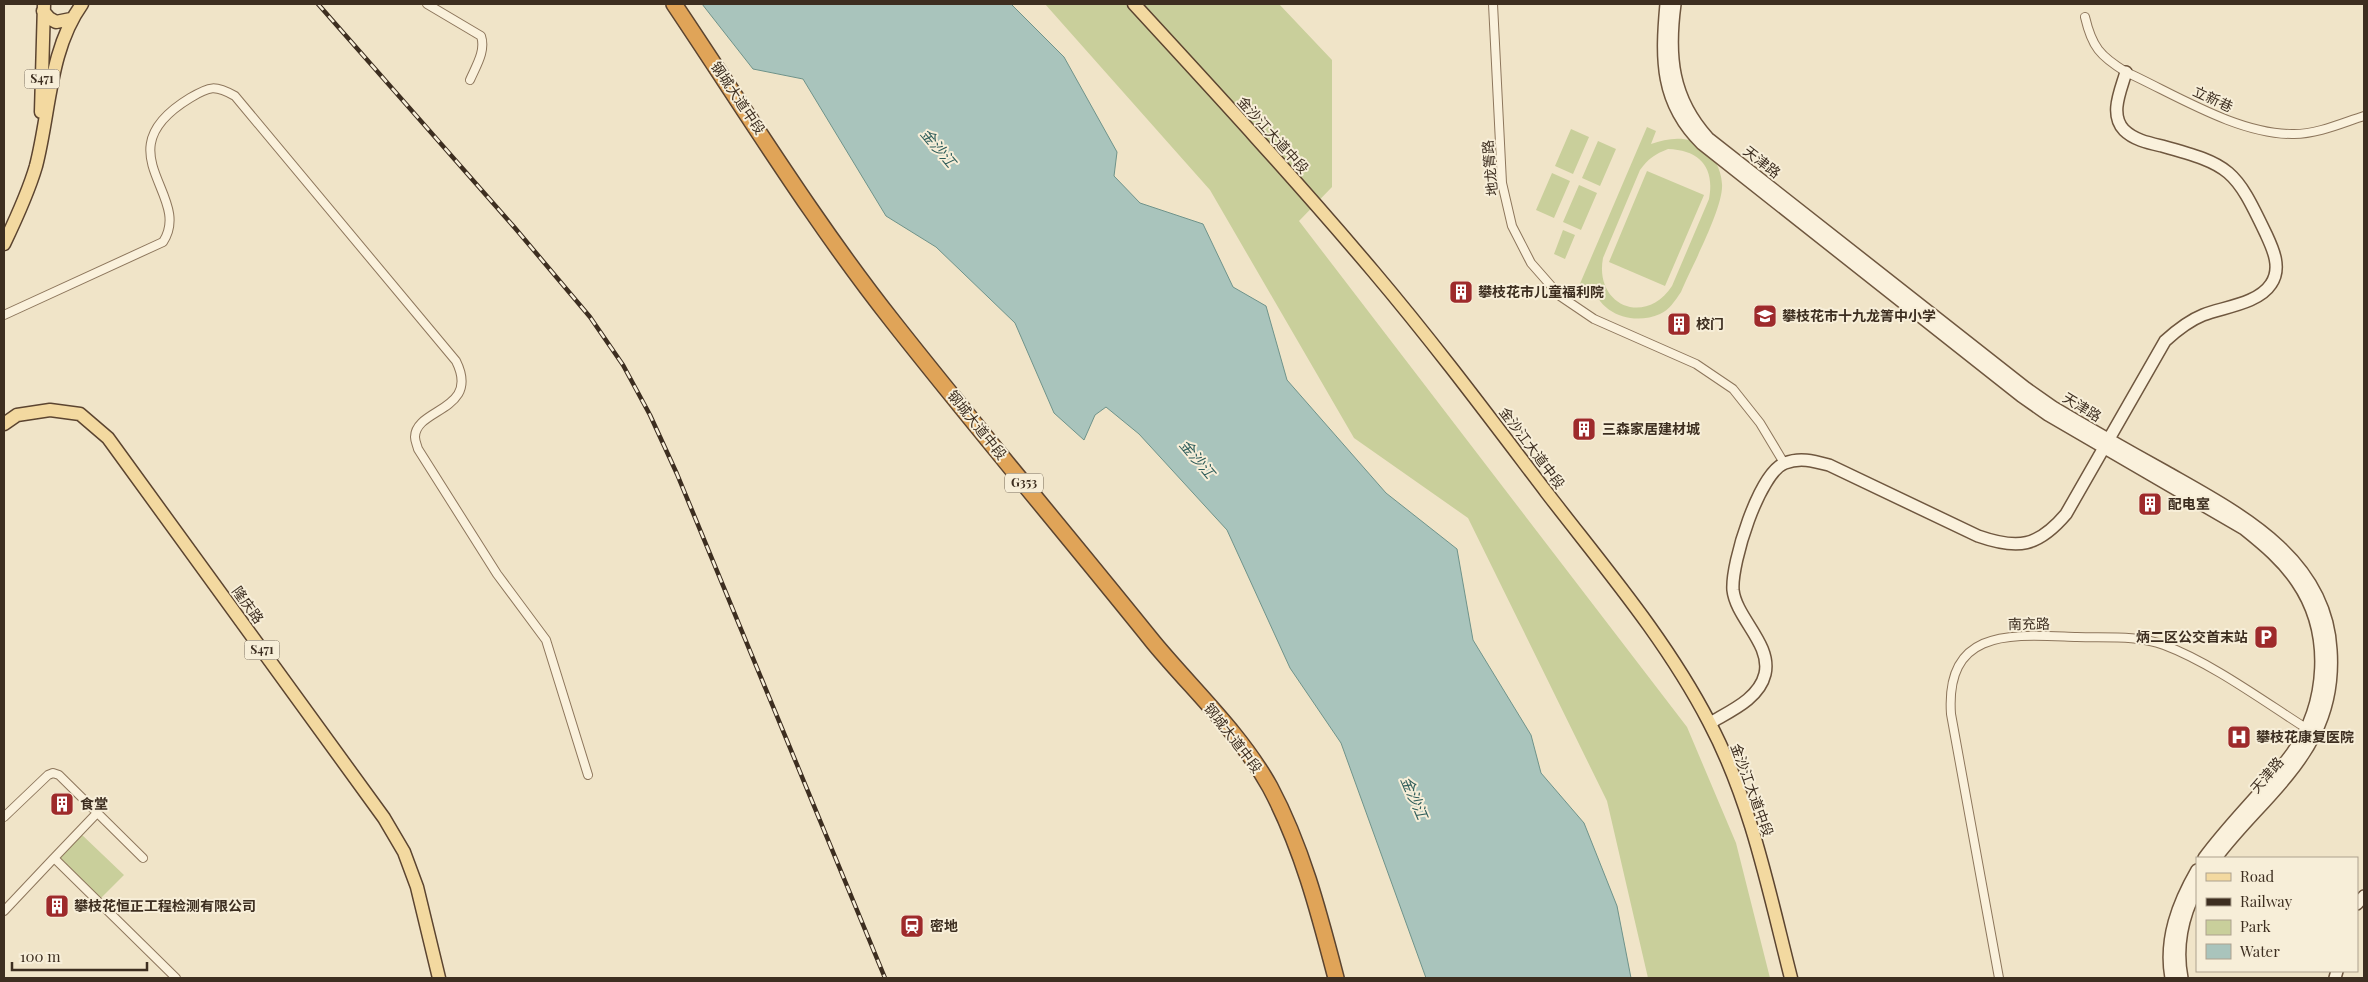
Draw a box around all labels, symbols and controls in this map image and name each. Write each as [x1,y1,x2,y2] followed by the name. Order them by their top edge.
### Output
[707,58,770,138] street label: 钢城大道中段
[24,70,60,88] road number: S471
[2190,81,2236,116] street label: 立新巷
[1234,92,1313,177] street label: 金沙江大道中段
[917,124,962,173] water label: 金沙江
[1478,139,1501,197] street label: 地龙箐路
[1740,141,1785,182] street label: 天津路
[1448,279,1474,305] building icon: 攀枝花市儿童福利院
[1478,282,1604,301] place label: 攀枝花市儿童福利院
[1752,303,1778,329] school or university icon: 攀枝花市十九龙箐中小学
[1782,306,1936,325] place label: 攀枝花市十九龙箐中小学
[1666,311,1692,337] building icon: 校门
[1696,314,1724,333] place label: 校门
[944,386,1011,463] street label: 钢城大道中段
[2059,388,2105,426] street label: 天津路
[1495,403,1569,493] street label: 金沙江大道中段
[1571,416,1597,442] building icon: 三森家居建材城
[1602,419,1700,438] place label: 三森家居建材城
[1176,435,1221,484] water label: 金沙江
[1005,473,1043,492] road number: G353
[2137,491,2163,517] building icon: 配电室
[2168,494,2210,513] place label: 配电室
[228,582,268,627] street label: 隆庆路
[2008,614,2050,633] street label: 南充路
[2253,624,2279,650] parking icon: 炳二区公交首末站
[2136,627,2248,646] place label: 炳二区公交首末站
[244,640,280,660] road number: S471
[1200,699,1267,777] street label: 钢城大道中段
[2226,724,2252,750] hospital icon: 攀枝花康复医院
[2256,727,2354,746] place label: 攀枝花康复医院
[1727,741,1778,839] street label: 金沙江大道中段
[2246,753,2288,797] street label: 天津路
[1397,773,1434,824] water label: 金沙江
[49,791,75,817] building icon: 食堂
[80,794,108,813] place label: 食堂
[2196,857,2358,972] legend
[2240,866,2274,886] text: Road
[2240,891,2293,911] text: Railway
[44,893,70,919] building icon: 攀枝花恒正工程检测有限公司
[74,896,256,915] place label: 攀枝花恒正工程检测有限公司
[899,913,925,939] station icon: 密地
[930,916,958,935] place label: 密地
[2240,916,2272,936] text: Park
[12,940,148,972] scale bar
[2239,941,2280,961] text: Water
[20,946,61,966] text: 100 m

